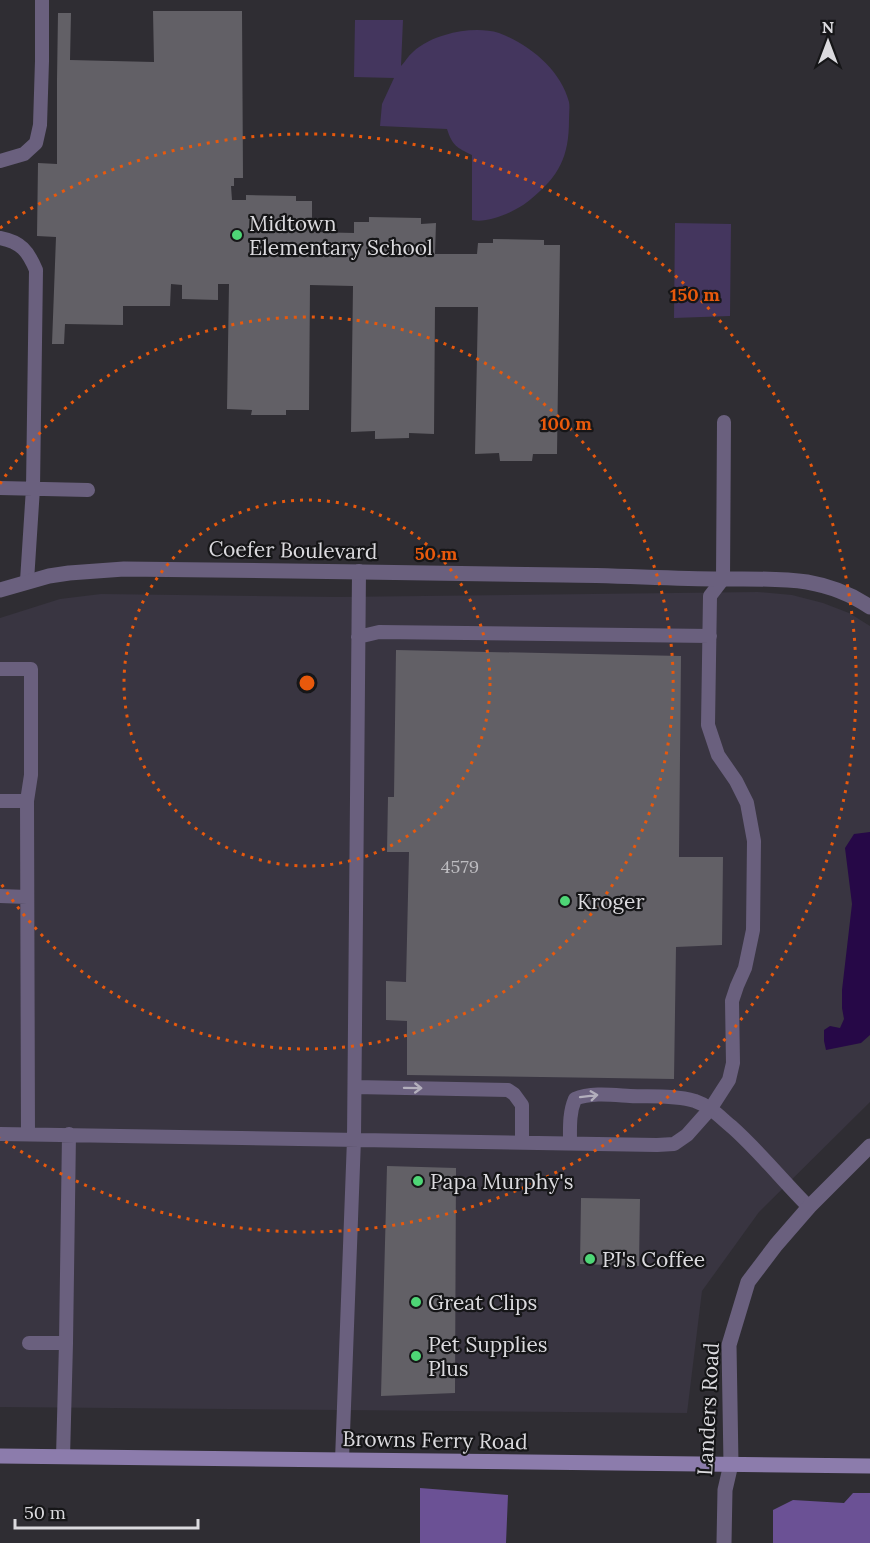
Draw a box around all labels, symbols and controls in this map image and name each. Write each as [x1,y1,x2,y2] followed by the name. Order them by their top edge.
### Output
[798,12,858,72] north arrow
[822,17,834,37] text: N
[249,210,433,261] place label: Midtown Elementary School
[230,228,244,242] marker: Midtown Elementary School
[670,283,720,306] text: 150 m
[540,412,592,435] text: 100 m
[208,535,378,565] street label: Coefer Boulevard
[415,542,458,565] text: 50 m
[297,673,317,693] centre of rings
[441,855,479,878] house number: 4579
[577,888,645,915] place label: Kroger
[558,894,572,908] marker: Kroger
[403,1082,423,1094] one-way arrow
[578,1091,598,1102] one-way arrow
[430,1168,573,1195] place label: Papa Murphy's
[411,1174,425,1188] marker: Papa Murphy's
[602,1246,705,1273] place label: PJ's Coffee
[583,1252,597,1266] marker: PJ's Coffee
[428,1289,537,1316] place label: Great Clips
[409,1295,423,1309] marker: Great Clips
[428,1331,548,1382] place label: Pet Supplies Plus
[691,1342,725,1476] street label: Landers Road
[409,1349,423,1363] marker: Pet Supplies Plus
[342,1425,528,1455] street label: Browns Ferry Road
[15,1492,198,1530] scale bar
[24,1501,66,1524] text: 50 m

